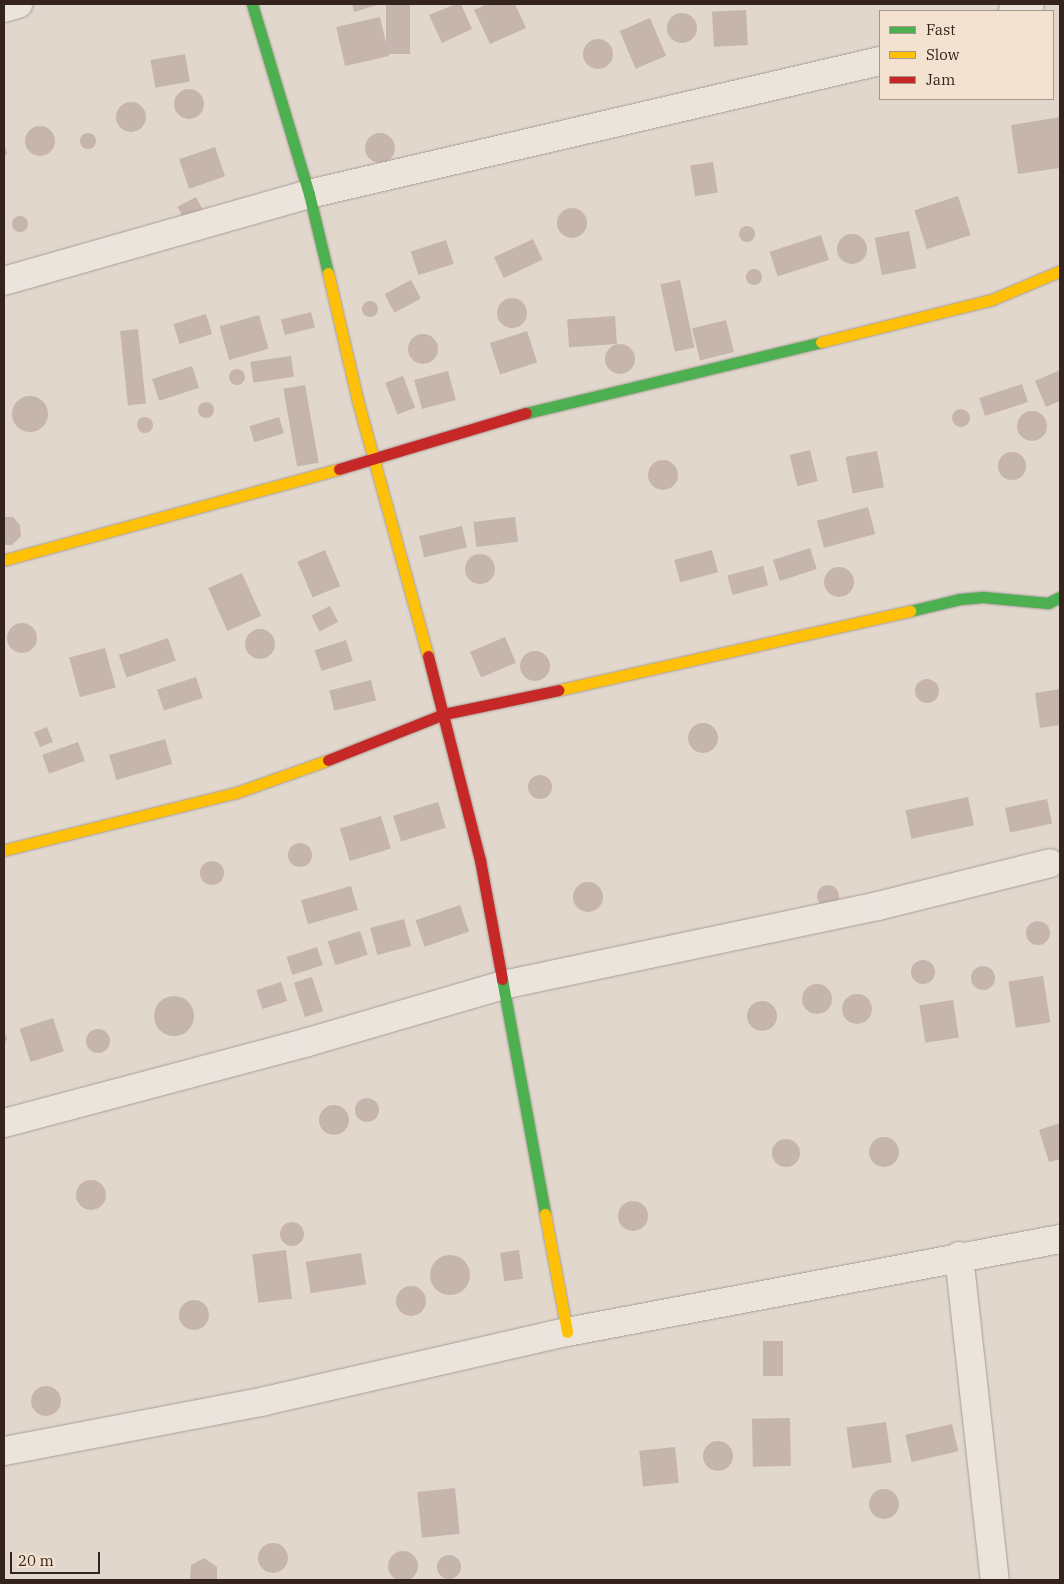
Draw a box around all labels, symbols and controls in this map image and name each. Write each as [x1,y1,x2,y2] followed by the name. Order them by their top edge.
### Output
[879,10,1054,100] legend
[926,20,956,39] text: Fast
[926,45,959,64] text: Slow
[926,70,955,89] text: Jam
[12,1542,102,1574] scale bar
[18,1551,54,1570] text: 20 m

